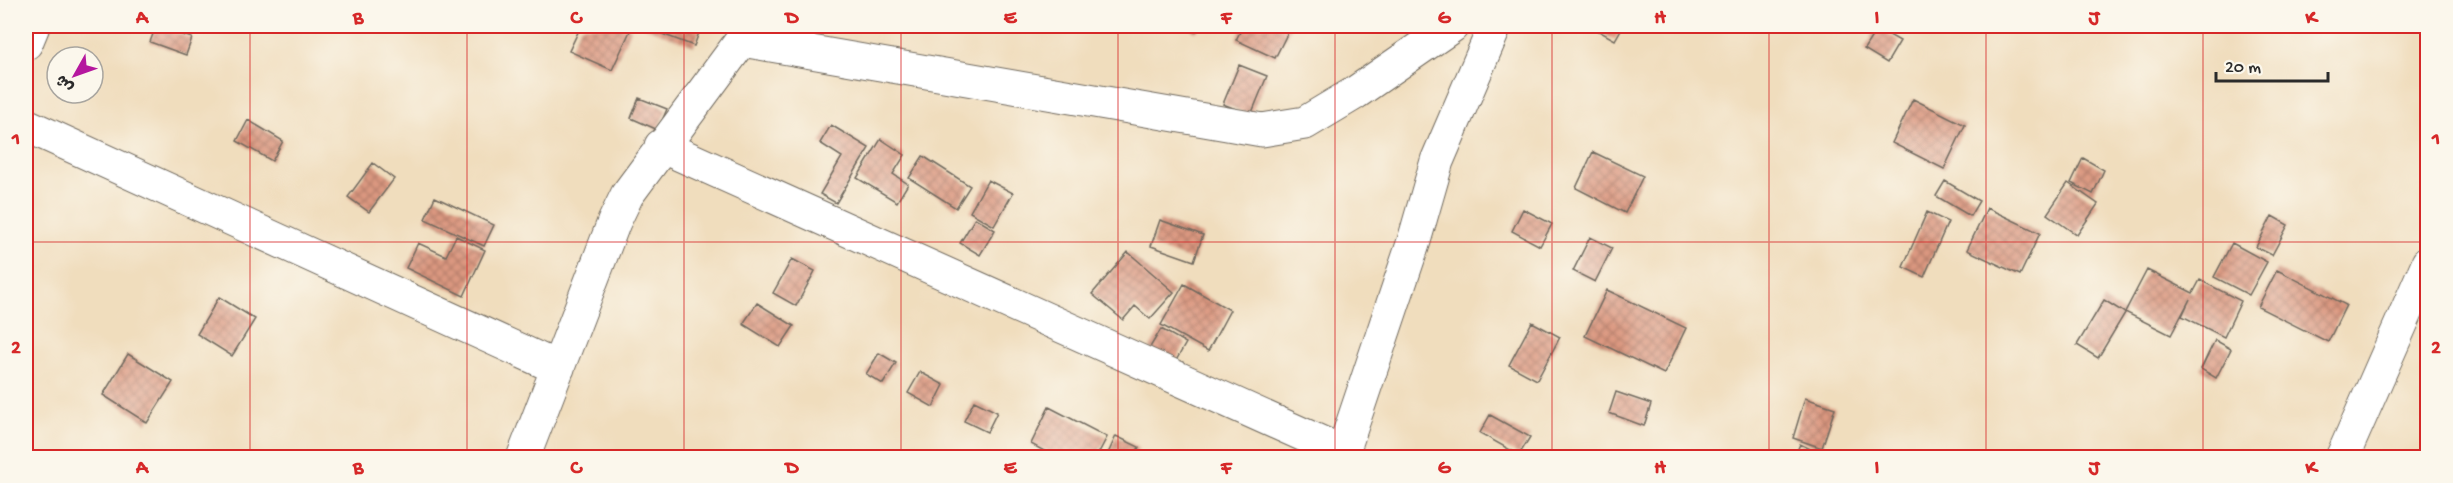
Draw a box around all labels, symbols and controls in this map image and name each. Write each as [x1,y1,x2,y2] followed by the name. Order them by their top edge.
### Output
[135,8,150,31] text: A
[352,8,364,31] text: B
[570,8,584,31] text: C
[783,8,799,31] text: D
[1004,8,1018,31] text: E
[1220,8,1233,31] text: F
[1438,8,1452,31] text: G
[1654,8,1666,31] text: H
[1875,8,1880,31] text: I
[2088,8,2101,31] text: J
[2304,8,2319,31] text: K
[45,45,105,105] north arrow
[2216,45,2328,83] scale bar
[2225,58,2261,79] text: 20 m
[53,70,79,95] text: ش
[11,129,20,152] text: 1
[2431,129,2440,152] text: 1
[11,338,21,361] text: 2
[2431,338,2441,361] text: 2
[135,458,150,481] text: A
[352,458,364,481] text: B
[570,458,584,481] text: C
[783,458,799,481] text: D
[1004,458,1018,481] text: E
[1220,458,1233,481] text: F
[1438,458,1452,481] text: G
[1654,458,1666,481] text: H
[1875,458,1880,481] text: I
[2088,458,2101,481] text: J
[2304,458,2319,481] text: K

